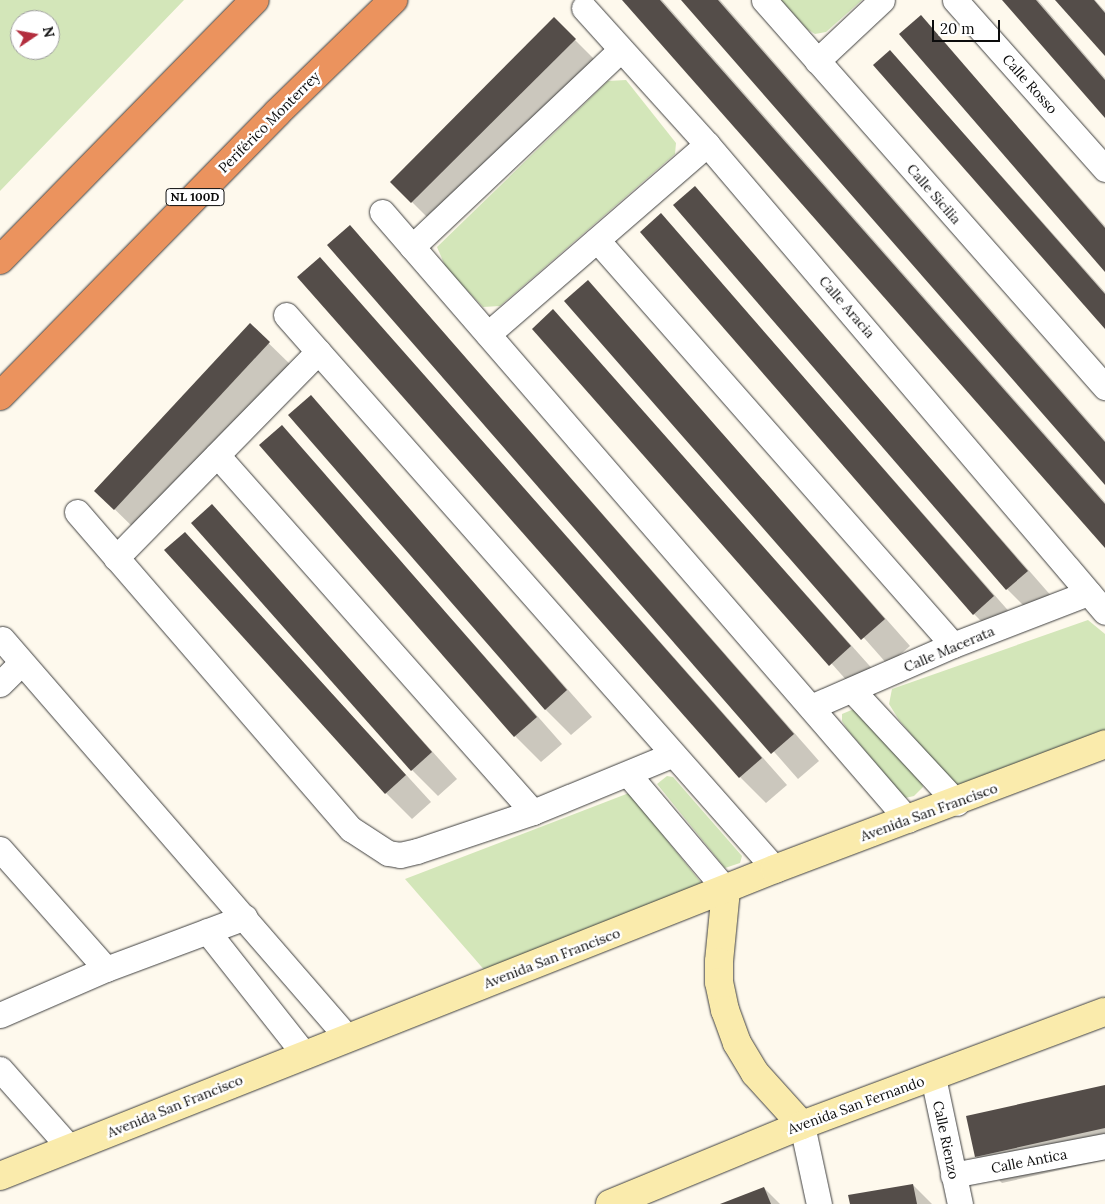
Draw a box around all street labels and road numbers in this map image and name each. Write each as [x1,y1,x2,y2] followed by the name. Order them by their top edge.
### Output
[999,51,1061,117] street label: Calle Rosso
[215,68,323,176] street label: Periférico Monterrey
[903,161,965,227] street label: Calle Sicilia
[165,188,225,206] road number: NL 100D
[816,273,878,341] street label: Calle Aracia
[901,622,997,676] street label: Calle Macerata
[858,779,1000,845] street label: Avenida San Francisco
[481,924,623,992] street label: Avenida San Francisco
[105,1071,245,1141] street label: Avenida San Francisco
[785,1072,927,1138] street label: Avenida San Fernando
[929,1099,963,1181] street label: Calle Rienzo
[990,1145,1068,1177] street label: Calle Antica

